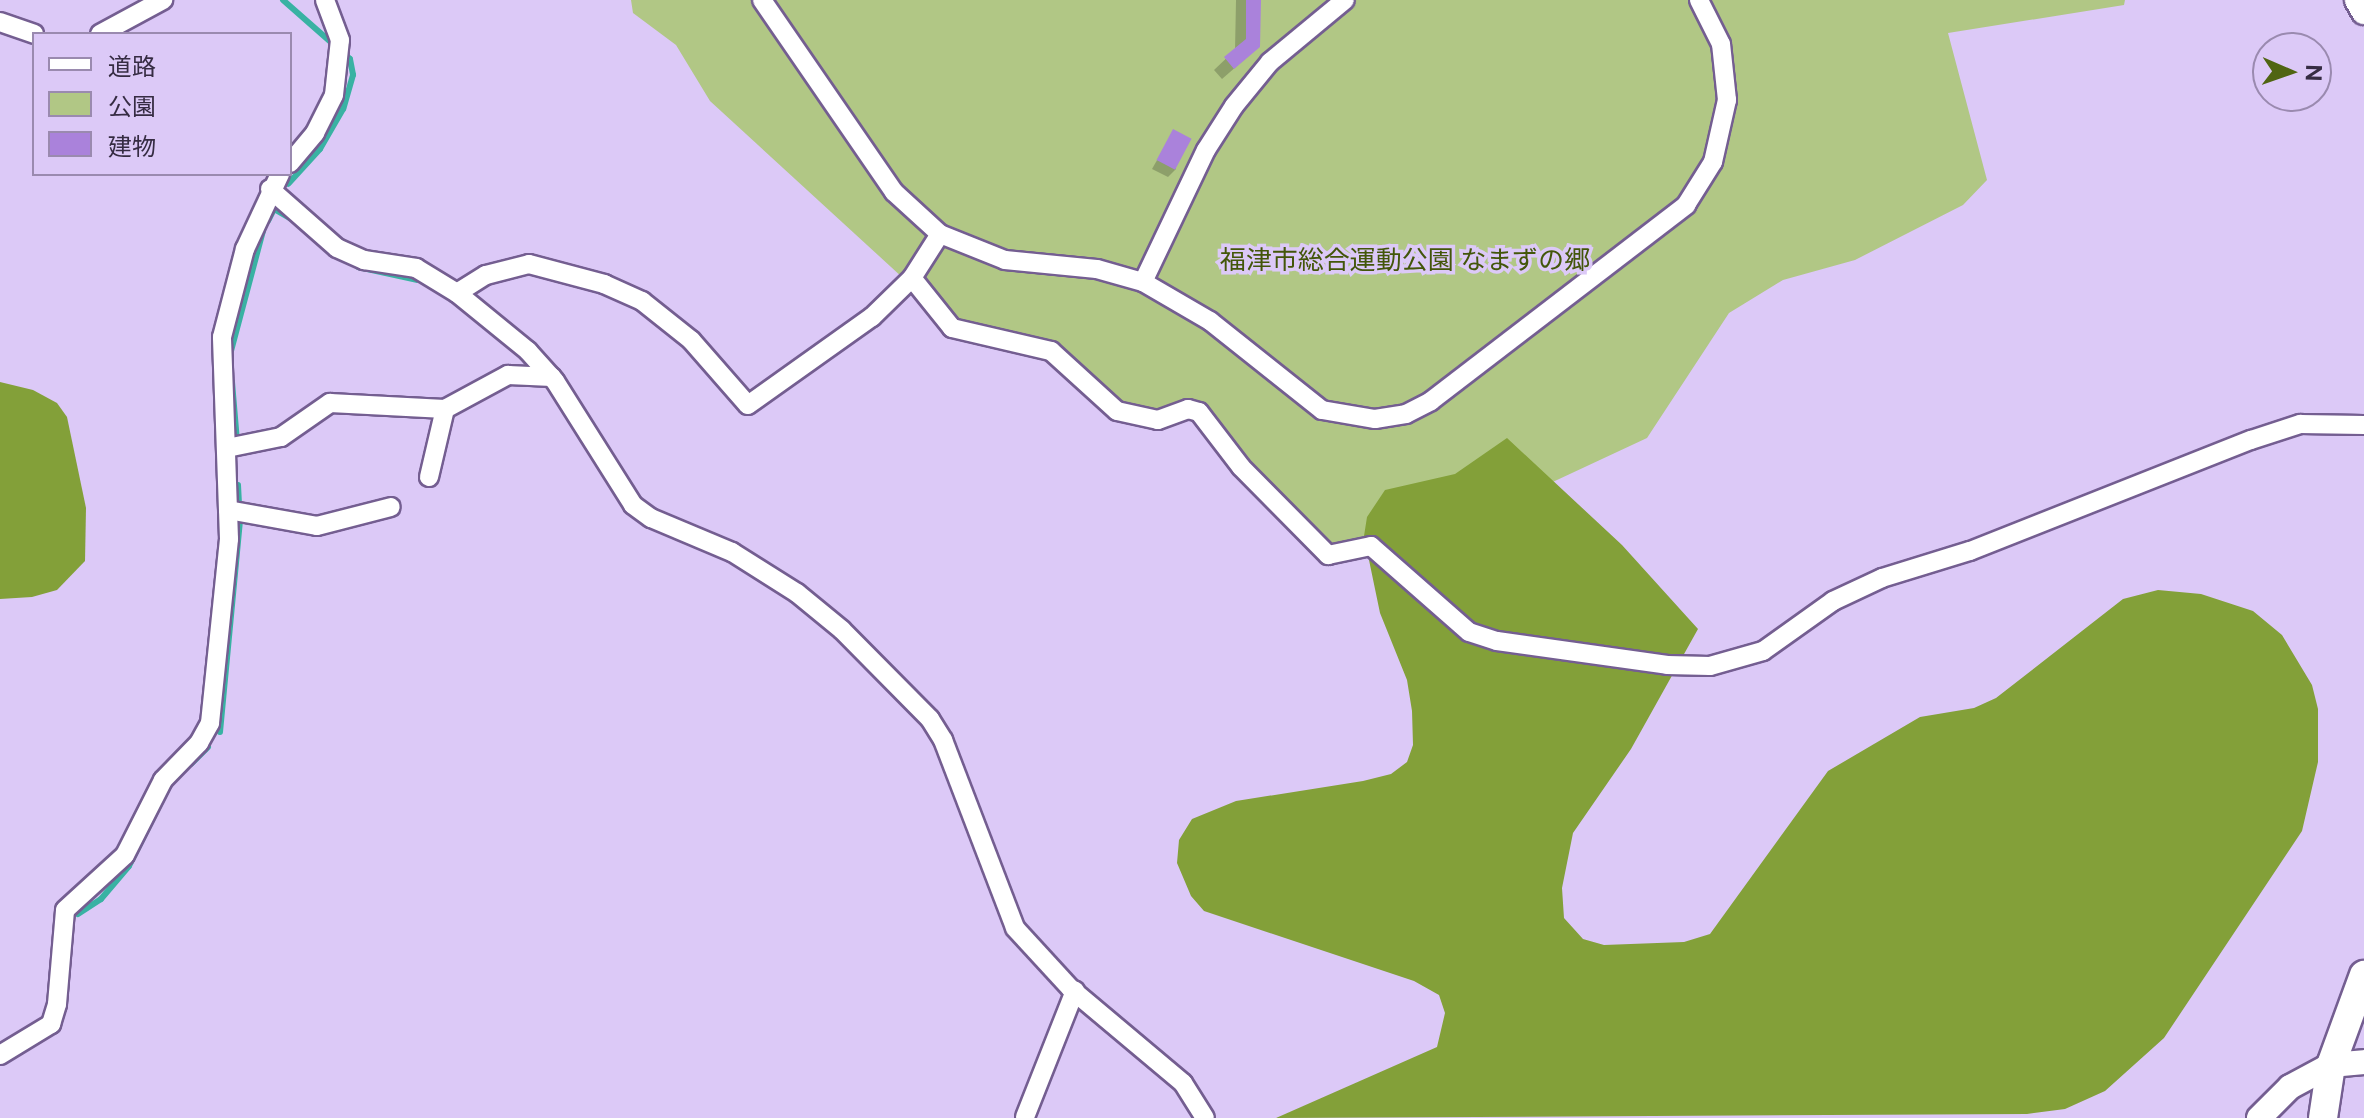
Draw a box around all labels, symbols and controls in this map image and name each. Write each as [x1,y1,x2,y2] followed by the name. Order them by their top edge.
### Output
[32,32,292,176] legend
[2252,32,2332,112] north arrow
[108,52,156,80] text: 道路
[2301,64,2327,82] text: N
[108,92,156,120] text: 公園
[108,132,156,160] text: 建物
[1220,244,1590,276] park label: 福津市総合運動公園 なまずの郷

